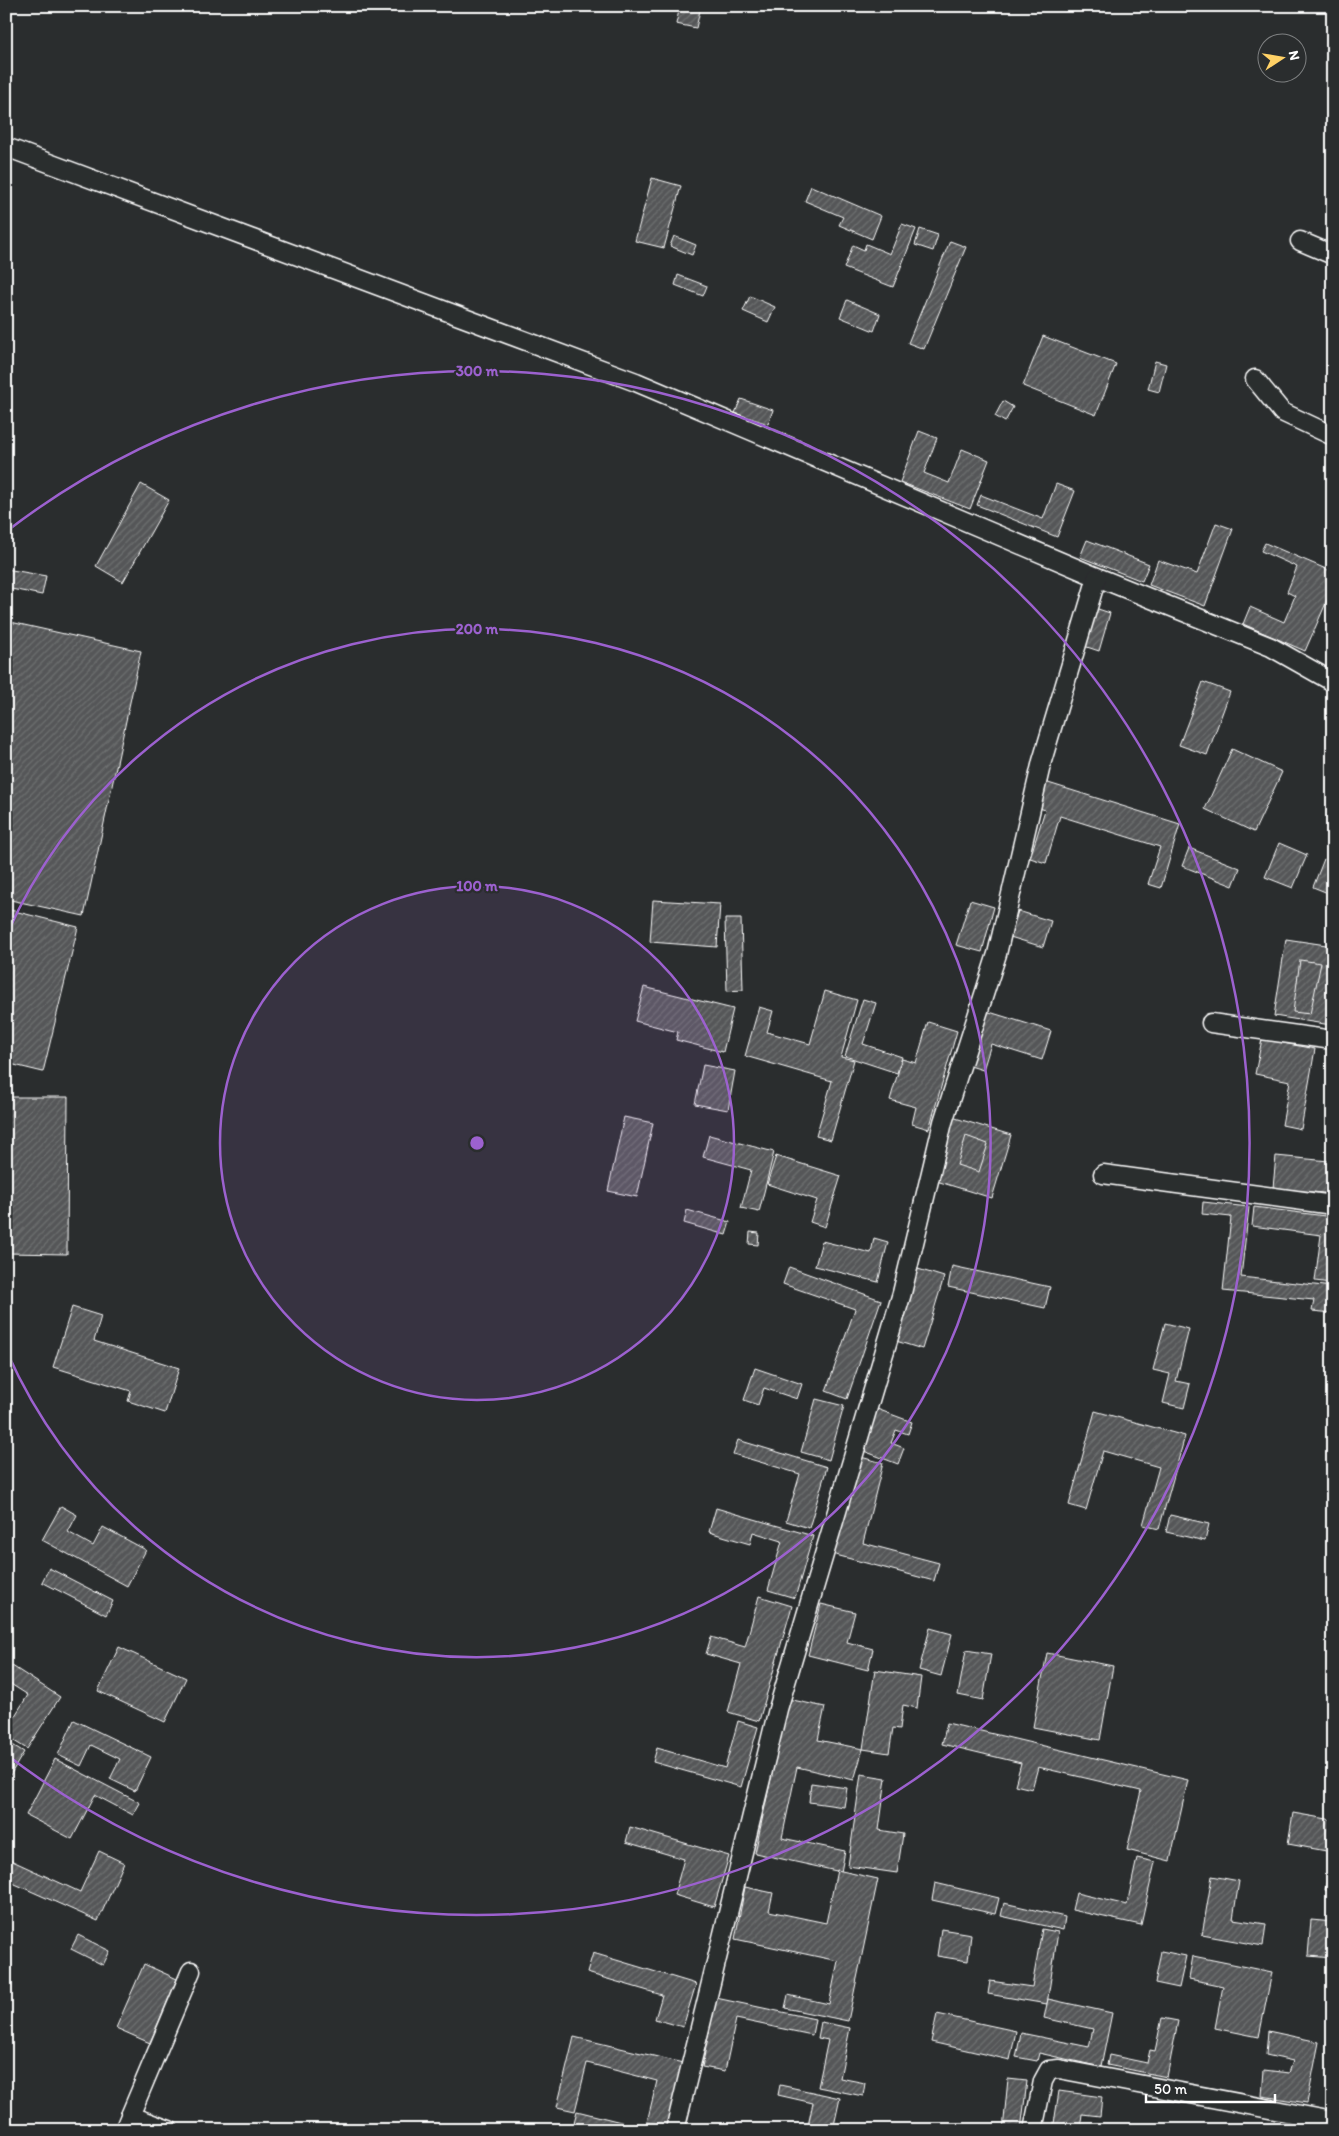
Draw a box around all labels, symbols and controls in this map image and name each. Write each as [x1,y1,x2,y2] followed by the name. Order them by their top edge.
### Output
[1256,32,1306,82] north arrow
[1285,49,1304,62] text: N
[456,362,499,380] text: 300 m
[456,620,499,638] text: 200 m
[456,877,498,895] text: 100 m
[468,1134,486,1152] centre of rings
[1146,2071,1275,2103] scale bar
[1154,2080,1187,2098] text: 50 m

